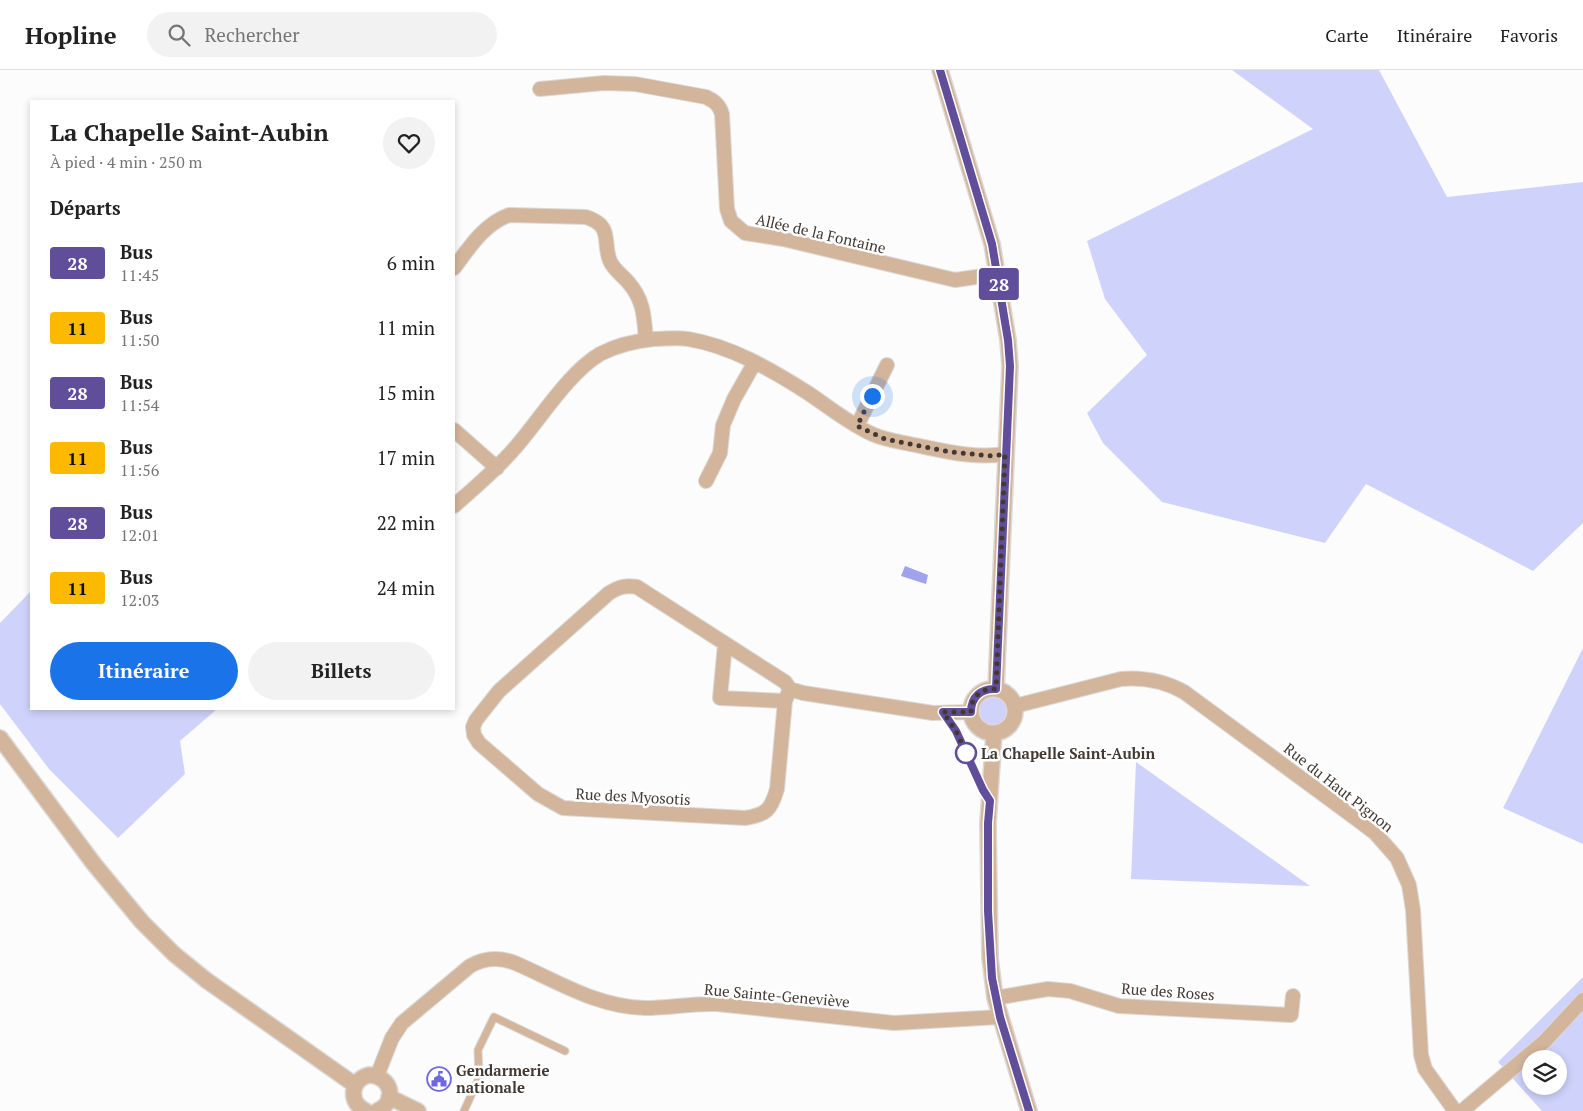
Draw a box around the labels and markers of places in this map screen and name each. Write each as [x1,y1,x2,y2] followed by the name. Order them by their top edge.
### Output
[955,742,977,764] marker: La Chapelle Saint-Aubin
[981,743,1156,763] place label: La Chapelle Saint-Aubin
[456,1060,550,1097] place label: Gendarmerie nationale
[426,1066,452,1092] public building icon: Gendarmerie nationale

